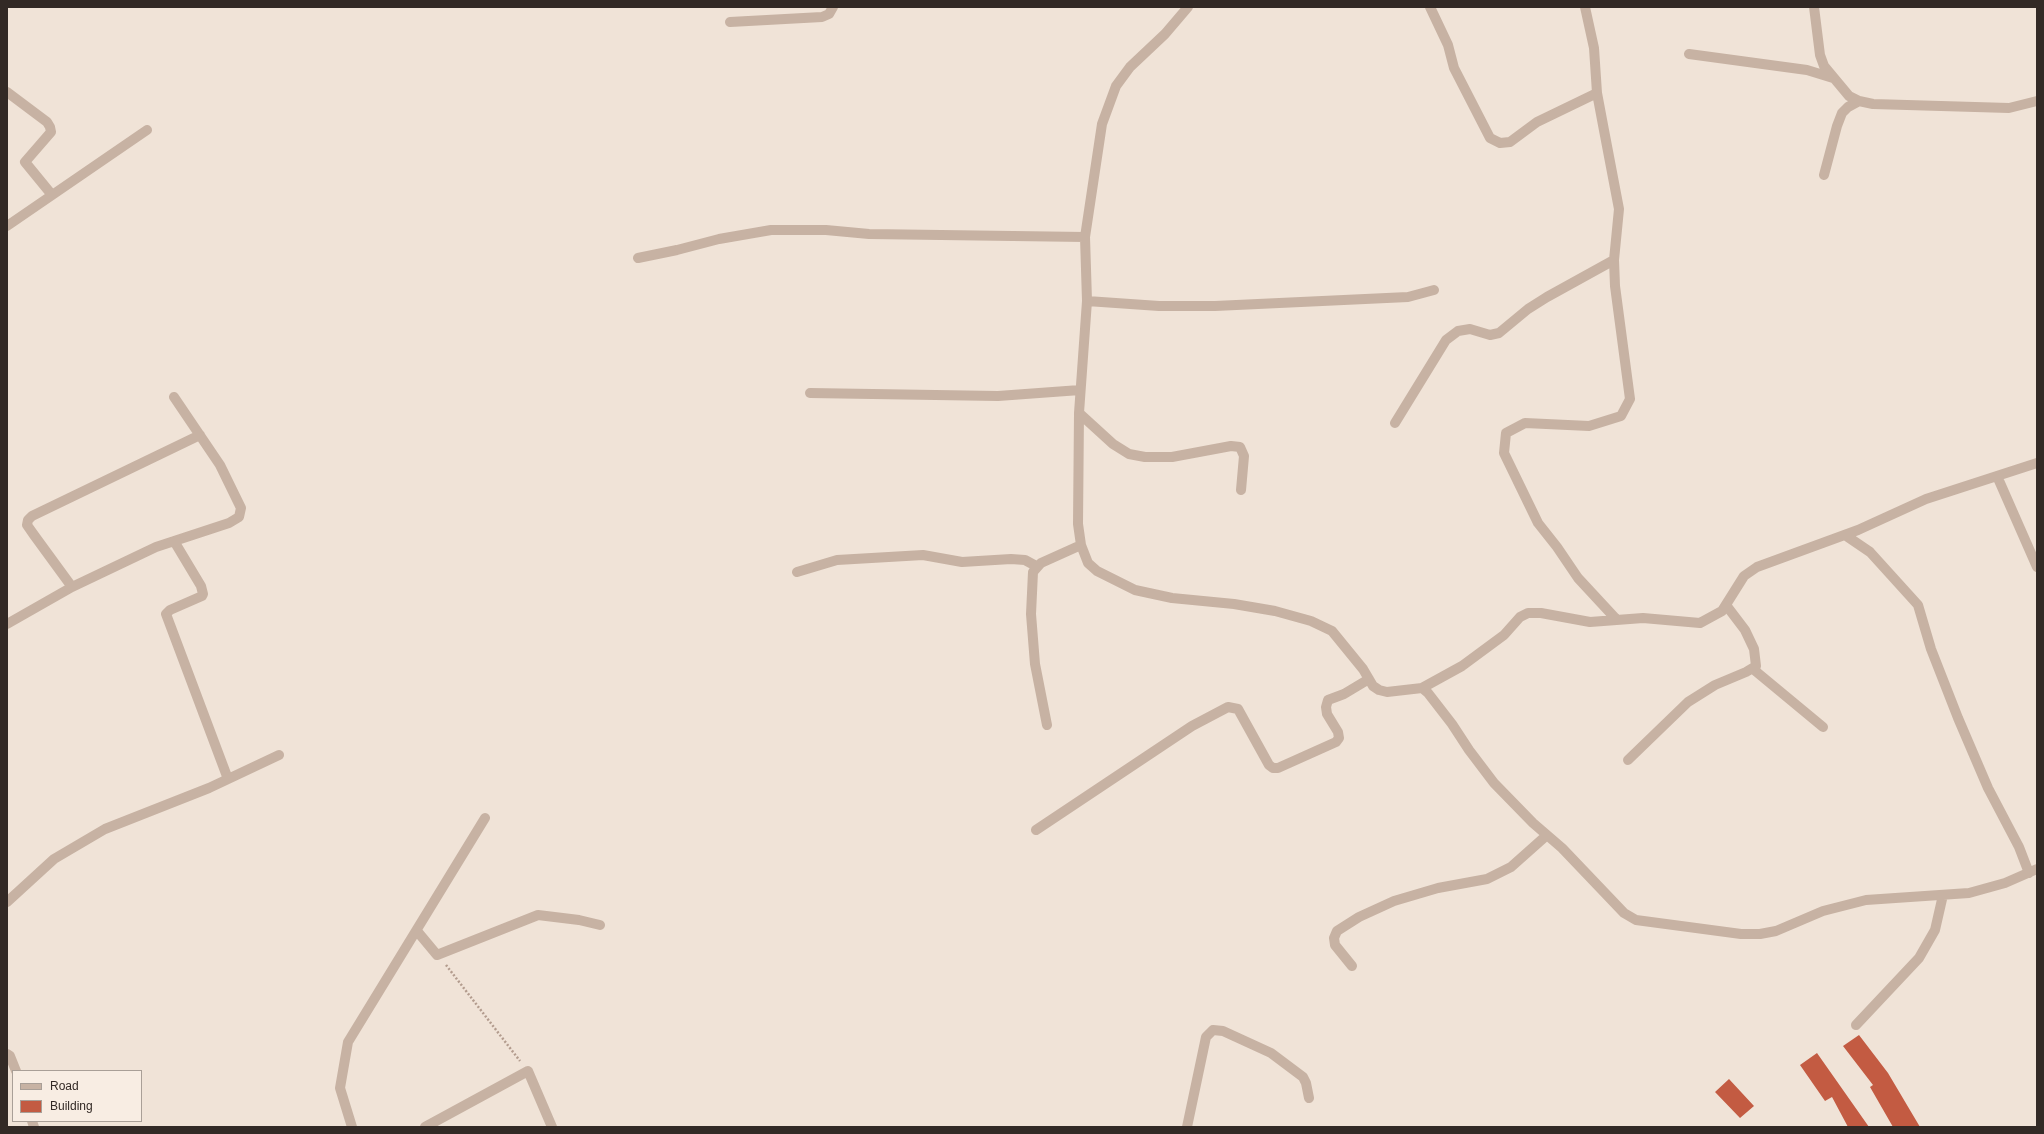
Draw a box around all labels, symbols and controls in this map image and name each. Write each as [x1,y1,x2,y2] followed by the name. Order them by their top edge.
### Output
[12,1070,142,1122] legend
[50,1079,79,1093] text: Road
[50,1099,93,1113] text: Building

